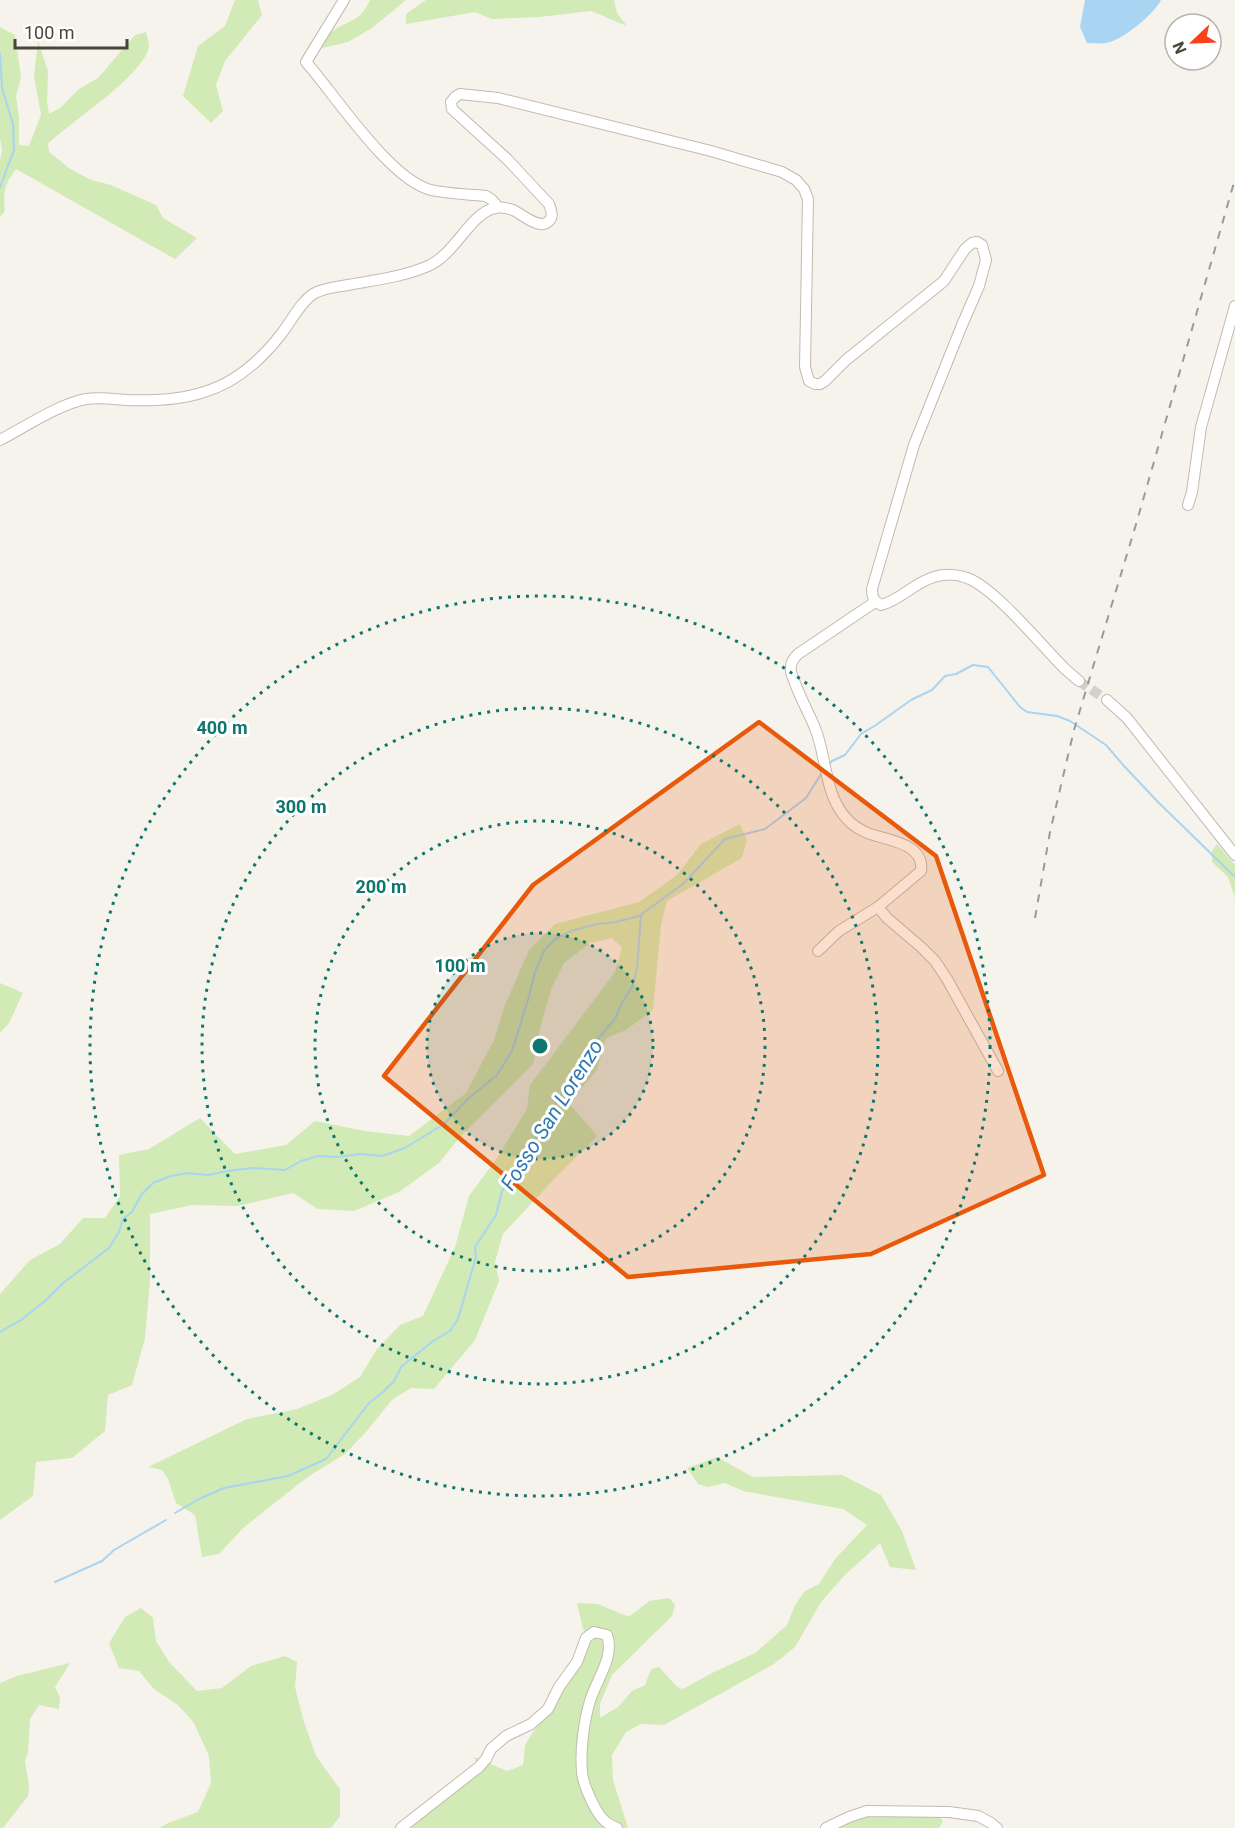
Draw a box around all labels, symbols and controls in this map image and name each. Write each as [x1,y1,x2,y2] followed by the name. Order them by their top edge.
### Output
[15,12,128,50] scale bar
[1163,12,1223,72] north arrow
[24,22,75,43] text: 100 m
[1169,39,1191,57] text: N
[196,717,248,738] text: 400 m
[275,796,327,817] text: 300 m
[355,876,407,897] text: 200 m
[434,955,486,976] text: 100 m
[496,1035,608,1195] water label: Fosso San Lorenzo
[530,1036,550,1056] centre of rings

